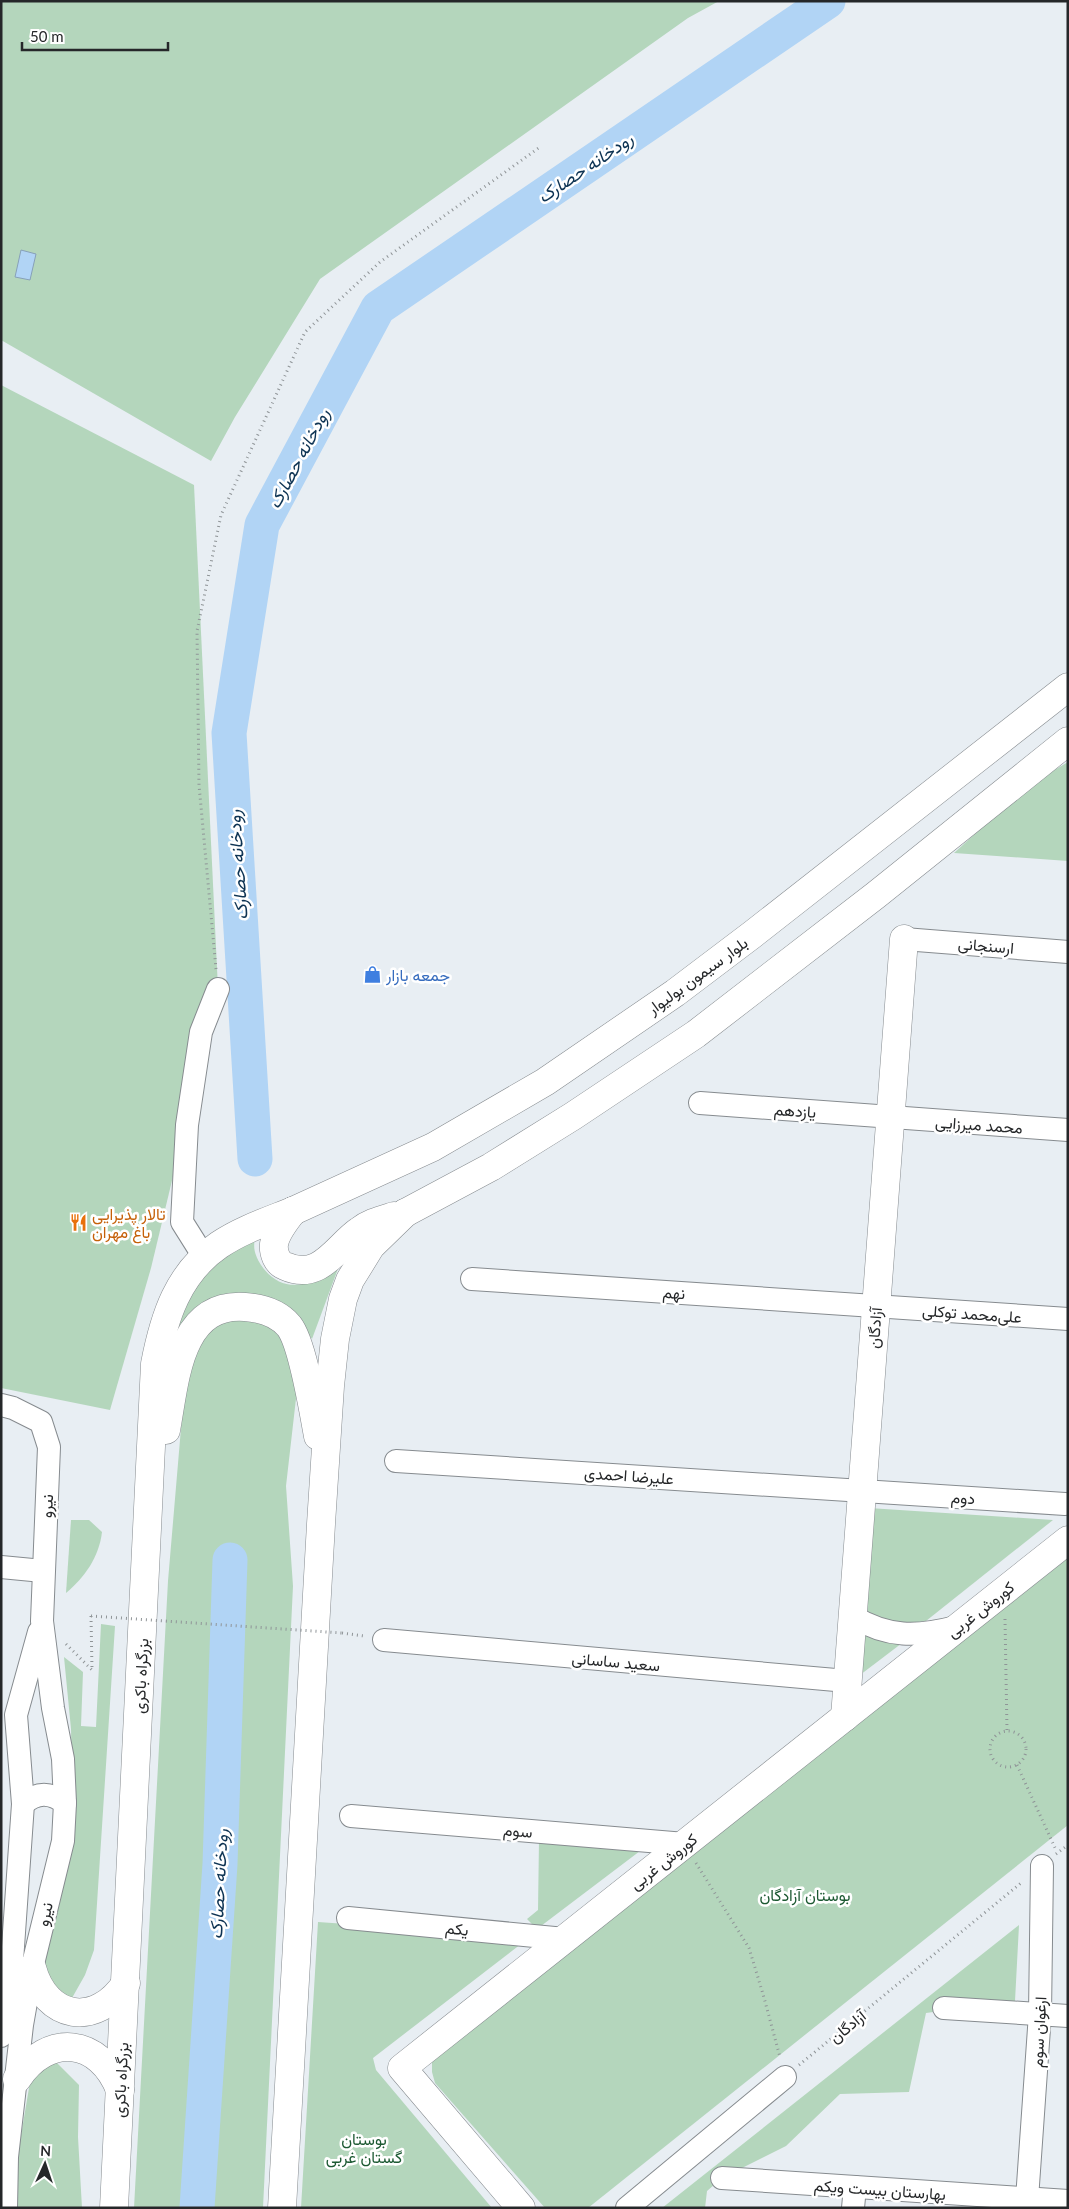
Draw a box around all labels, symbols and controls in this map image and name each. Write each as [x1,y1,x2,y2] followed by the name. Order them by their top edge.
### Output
[22,20,169,52] scale bar
[30,27,64,45] text: 50 m
[533,127,638,208] water label: رودخانه حصارک
[262,404,335,512] water label: رودخانه حصارک
[222,809,253,921] water label: رودخانه حصارک
[642,932,752,1020] street label: بلوار سیمون بولیوار
[957,933,1015,959] street label: ارسنجانی
[362,964,382,984] shop icon: جمعه بازار
[385,965,450,986] place label: جمعه بازار
[773,1099,817,1123] street label: یازدهم
[934,1111,1023,1139] street label: محمد میرزایی
[92,1204,166,1244] place label: تالار پذیرایی باغ مهران
[68,1212,88,1232] restaurant icon: تالار پذیرایی باغ مهران
[662,1282,686,1304] street label: نهم
[922,1300,1022,1328] street label: علی‌محمد توکلی
[863,1305,887,1349] street label: آزادگان
[583,1462,674,1490] street label: علیرضا احمدی
[950,1487,976,1509] street label: دوم
[36,1494,58,1519] street label: نیرو
[943,1577,1019,1643] street label: کوروش غربی
[129,1638,153,1714] street label: بزرگراه باکری
[571,1648,661,1676] street label: سعید ساسانی
[502,1819,533,1843] street label: سوم
[204,1828,233,1940] water label: رودخانه حصارک
[626,1829,702,1895] street label: کوروش غربی
[759,1885,851,1906] park label: بوستان آزادگان
[32,1900,58,1928] street label: نیرو
[444,1917,470,1941] street label: یکم
[1027,1996,1051,2068] street label: ارغوان سوم
[825,2005,871,2048] street label: آزادگان
[109,2042,133,2118] street label: بزرگراه باکری
[326,2129,402,2168] park label: بوستان گستان غربی
[20,2139,70,2189] north arrow
[40,2142,52,2159] text: N
[813,2175,947,2205] street label: بهارستان بیست ویکم

